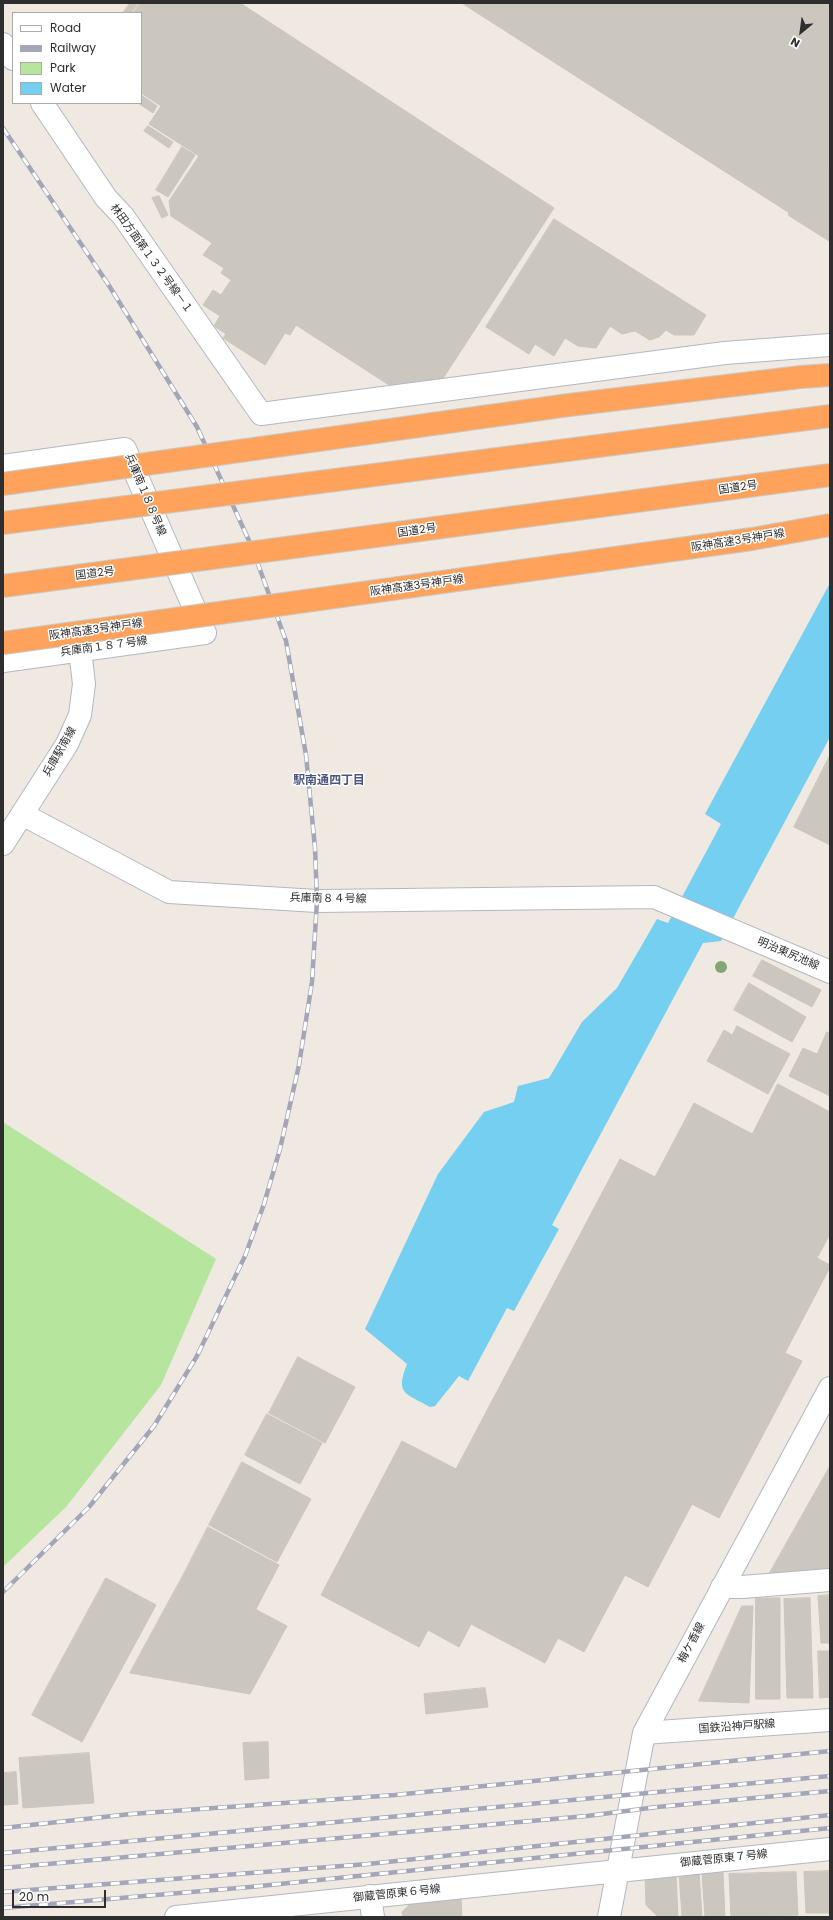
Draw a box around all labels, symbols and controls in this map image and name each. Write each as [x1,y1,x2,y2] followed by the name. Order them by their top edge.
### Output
[12,12,142,104] legend
[781,12,821,52] north arrow
[50,19,81,36] text: Road
[788,33,803,51] text: N
[50,39,96,56] text: Railway
[50,59,76,76] text: Park
[50,79,86,96] text: Water
[107,202,195,316] street label: 林田方面第１３２号線－１
[122,452,168,538] street label: 兵庫南１８８号線
[718,479,758,497] street label: 国道2号
[397,522,437,540] street label: 国道2号
[690,527,786,555] street label: 阪神高速3号神戸線
[75,565,115,583] street label: 国道2号
[369,573,465,599] street label: 阪神高速3号神戸線
[48,617,144,643] street label: 阪神高速3号神戸線
[60,634,148,660] street label: 兵庫南１８７号線
[41,725,79,779] street label: 兵庫駅南線
[293,774,365,788] district label: 駅南通四丁目
[289,892,367,906] street label: 兵庫南８４号線
[755,935,821,973] street label: 明治東尻池線
[676,1620,708,1666] street label: 梅ケ香線
[698,1718,776,1736] street label: 国鉄沿神戸駅線
[680,1848,768,1870] street label: 御蔵菅原東７号線
[14,1882,108,1908] scale bar
[353,1883,441,1905] street label: 御蔵菅原東６号線
[19,1888,49,1905] text: 20 m

